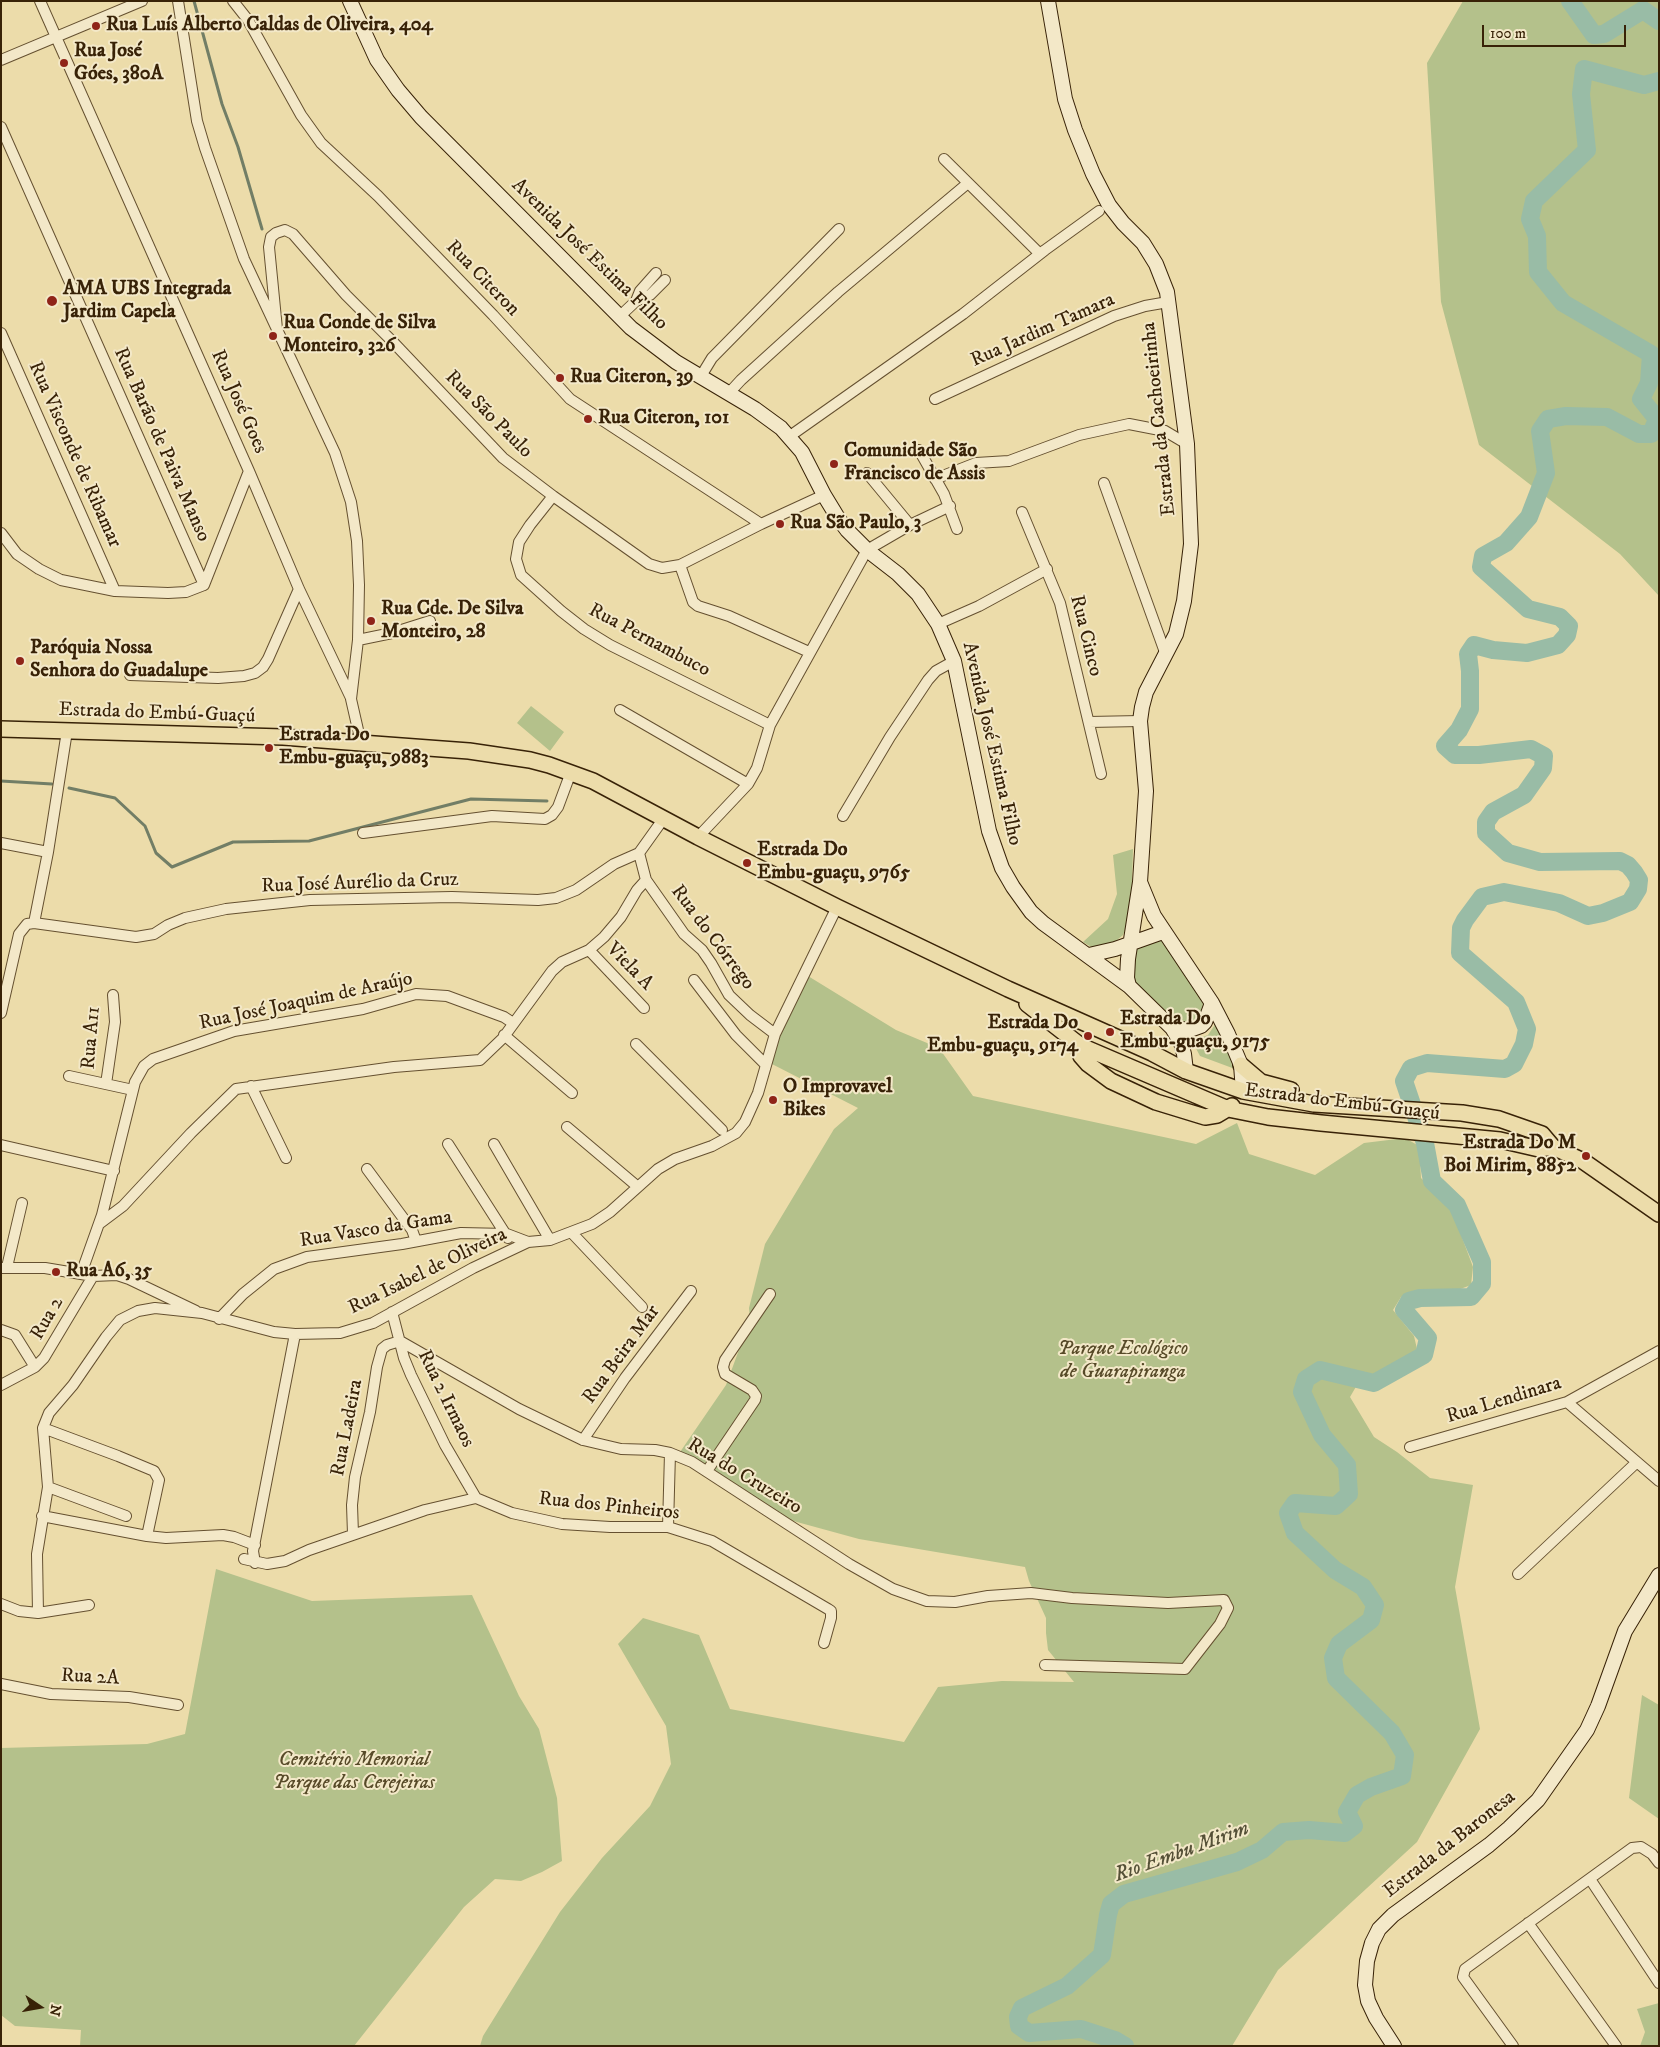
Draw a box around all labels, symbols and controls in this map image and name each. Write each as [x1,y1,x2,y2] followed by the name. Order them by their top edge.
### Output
[106,14,433,38] place label: Rua Luís Alberto Caldas de Oliveira, 404
[1485,15,1629,47] scale bar
[90,20,102,32] marker: Rua Luís Alberto Caldas de Oliveira, 404
[1490,24,1526,43] text: 100 m
[74,40,163,87] place label: Rua José Góes, 380A
[58,57,70,69] marker: Rua José Góes, 380A
[506,174,672,336] street label: Avenida José Estima Filho
[440,236,524,322] street label: Rua Citeron
[63,278,231,325] place label: AMA UBS Integrada Jardim Capela
[967,289,1119,373] street label: Rua Jardim Tamara
[45,294,59,308] marker: AMA UBS Integrada Jardim Capela
[283,312,436,359] place label: Rua Conde de Silva Monteiro, 326
[1138,321,1182,517] street label: Estrada da Cachoeirinha
[267,330,279,342] marker: Rua Conde de Silva Monteiro, 326
[107,344,215,546] street label: Rua Barão de Paiva Manso
[204,346,272,458] street label: Rua José Goes
[22,358,126,552] street label: Rua Visconde de Ribamar
[439,366,537,464] street label: Rua São Paulo
[570,366,693,390] place label: Rua Citeron, 39
[554,372,566,384] marker: Rua Citeron, 39
[598,407,729,431] place label: Rua Citeron, 101
[582,413,594,425] marker: Rua Citeron, 101
[844,440,985,487] place label: Comunidade São Francisco de Assis
[828,458,840,470] marker: Comunidade São Francisco de Assis
[790,512,921,536] place label: Rua São Paulo, 3
[774,518,786,530] marker: Rua São Paulo, 3
[1063,593,1107,679] street label: Rua Cinco
[381,598,524,645] place label: Rua Cde. De Silva Monteiro, 28
[584,599,714,683] street label: Rua Pernambuco
[365,615,377,627] marker: Rua Cde. De Silva Monteiro, 28
[30,637,208,684] place label: Paróquia Nossa Senhora do Guadalupe
[956,640,1026,848] street label: Avenida José Estima Filho
[14,655,26,667] marker: Paróquia Nossa Senhora do Guadalupe
[58,699,256,729] street label: Estrada do Embú-Guaçú
[279,724,429,771] place label: Estrada Do Embu-guaçu, 9883
[263,742,275,754] marker: Estrada Do Embu-guaçu, 9883
[757,839,910,886] place label: Estrada Do Embu-guaçu, 9765
[741,857,753,869] marker: Estrada Do Embu-guaçu, 9765
[261,869,459,899] street label: Rua José Aurélio da Cruz
[665,881,759,995] street label: Rua do Córrego
[600,938,658,996] street label: Viela A
[197,968,415,1036] street label: Rua José Joaquim de Araújo
[77,1005,107,1071] street label: Rua A11
[1120,1008,1270,1055] place label: Estrada Do Embu-guaçu, 9175
[927,1012,1078,1059] place label: Estrada Do Embu-guaçu, 9174
[1104,1026,1116,1038] marker: Estrada Do Embu-guaçu, 9175
[1082,1030,1094,1042] marker: Estrada Do Embu-guaçu, 9174
[783,1076,892,1123] place label: O Improvavel Bikes
[1243,1079,1441,1127] street label: Estrada do Embú-Guaçú
[767,1094,779,1106] marker: O Improvavel Bikes
[1444,1132,1576,1179] place label: Estrada Do M Boi Mirim, 8852
[1580,1150,1592,1162] marker: Estrada Do M Boi Mirim, 8852
[298,1206,454,1254] street label: Rua Vasco da Gama
[345,1223,511,1321] street label: Rua Isabel de Oliveira
[66,1260,152,1284] place label: Rua A6, 35
[50,1266,62,1278] marker: Rua A6, 35
[26,1293,70,1345] street label: Rua 2
[578,1301,666,1409] street label: Rua Beira Mar
[1058,1338,1188,1385] park label: Parque Ecológico de Guarapiranga
[411,1346,479,1452] street label: Rua 2 Irmaos
[1444,1372,1564,1430] street label: Rua Lendinara
[327,1378,369,1478] street label: Rua Ladeira
[682,1433,806,1521] street label: Rua do Cruzeiro
[537,1488,681,1526] street label: Rua dos Pinheiros
[60,1664,120,1692] street label: Rua 2A
[273,1749,435,1796] park label: Cemitério Memorial Parque das Cerejeiras
[1379,1786,1521,1904] street label: Estrada da Baronesa
[1111,1817,1253,1889] water label: Rio Embu Mirim
[15,1982,65,2032] north arrow
[45,2003,65,2018] text: N

